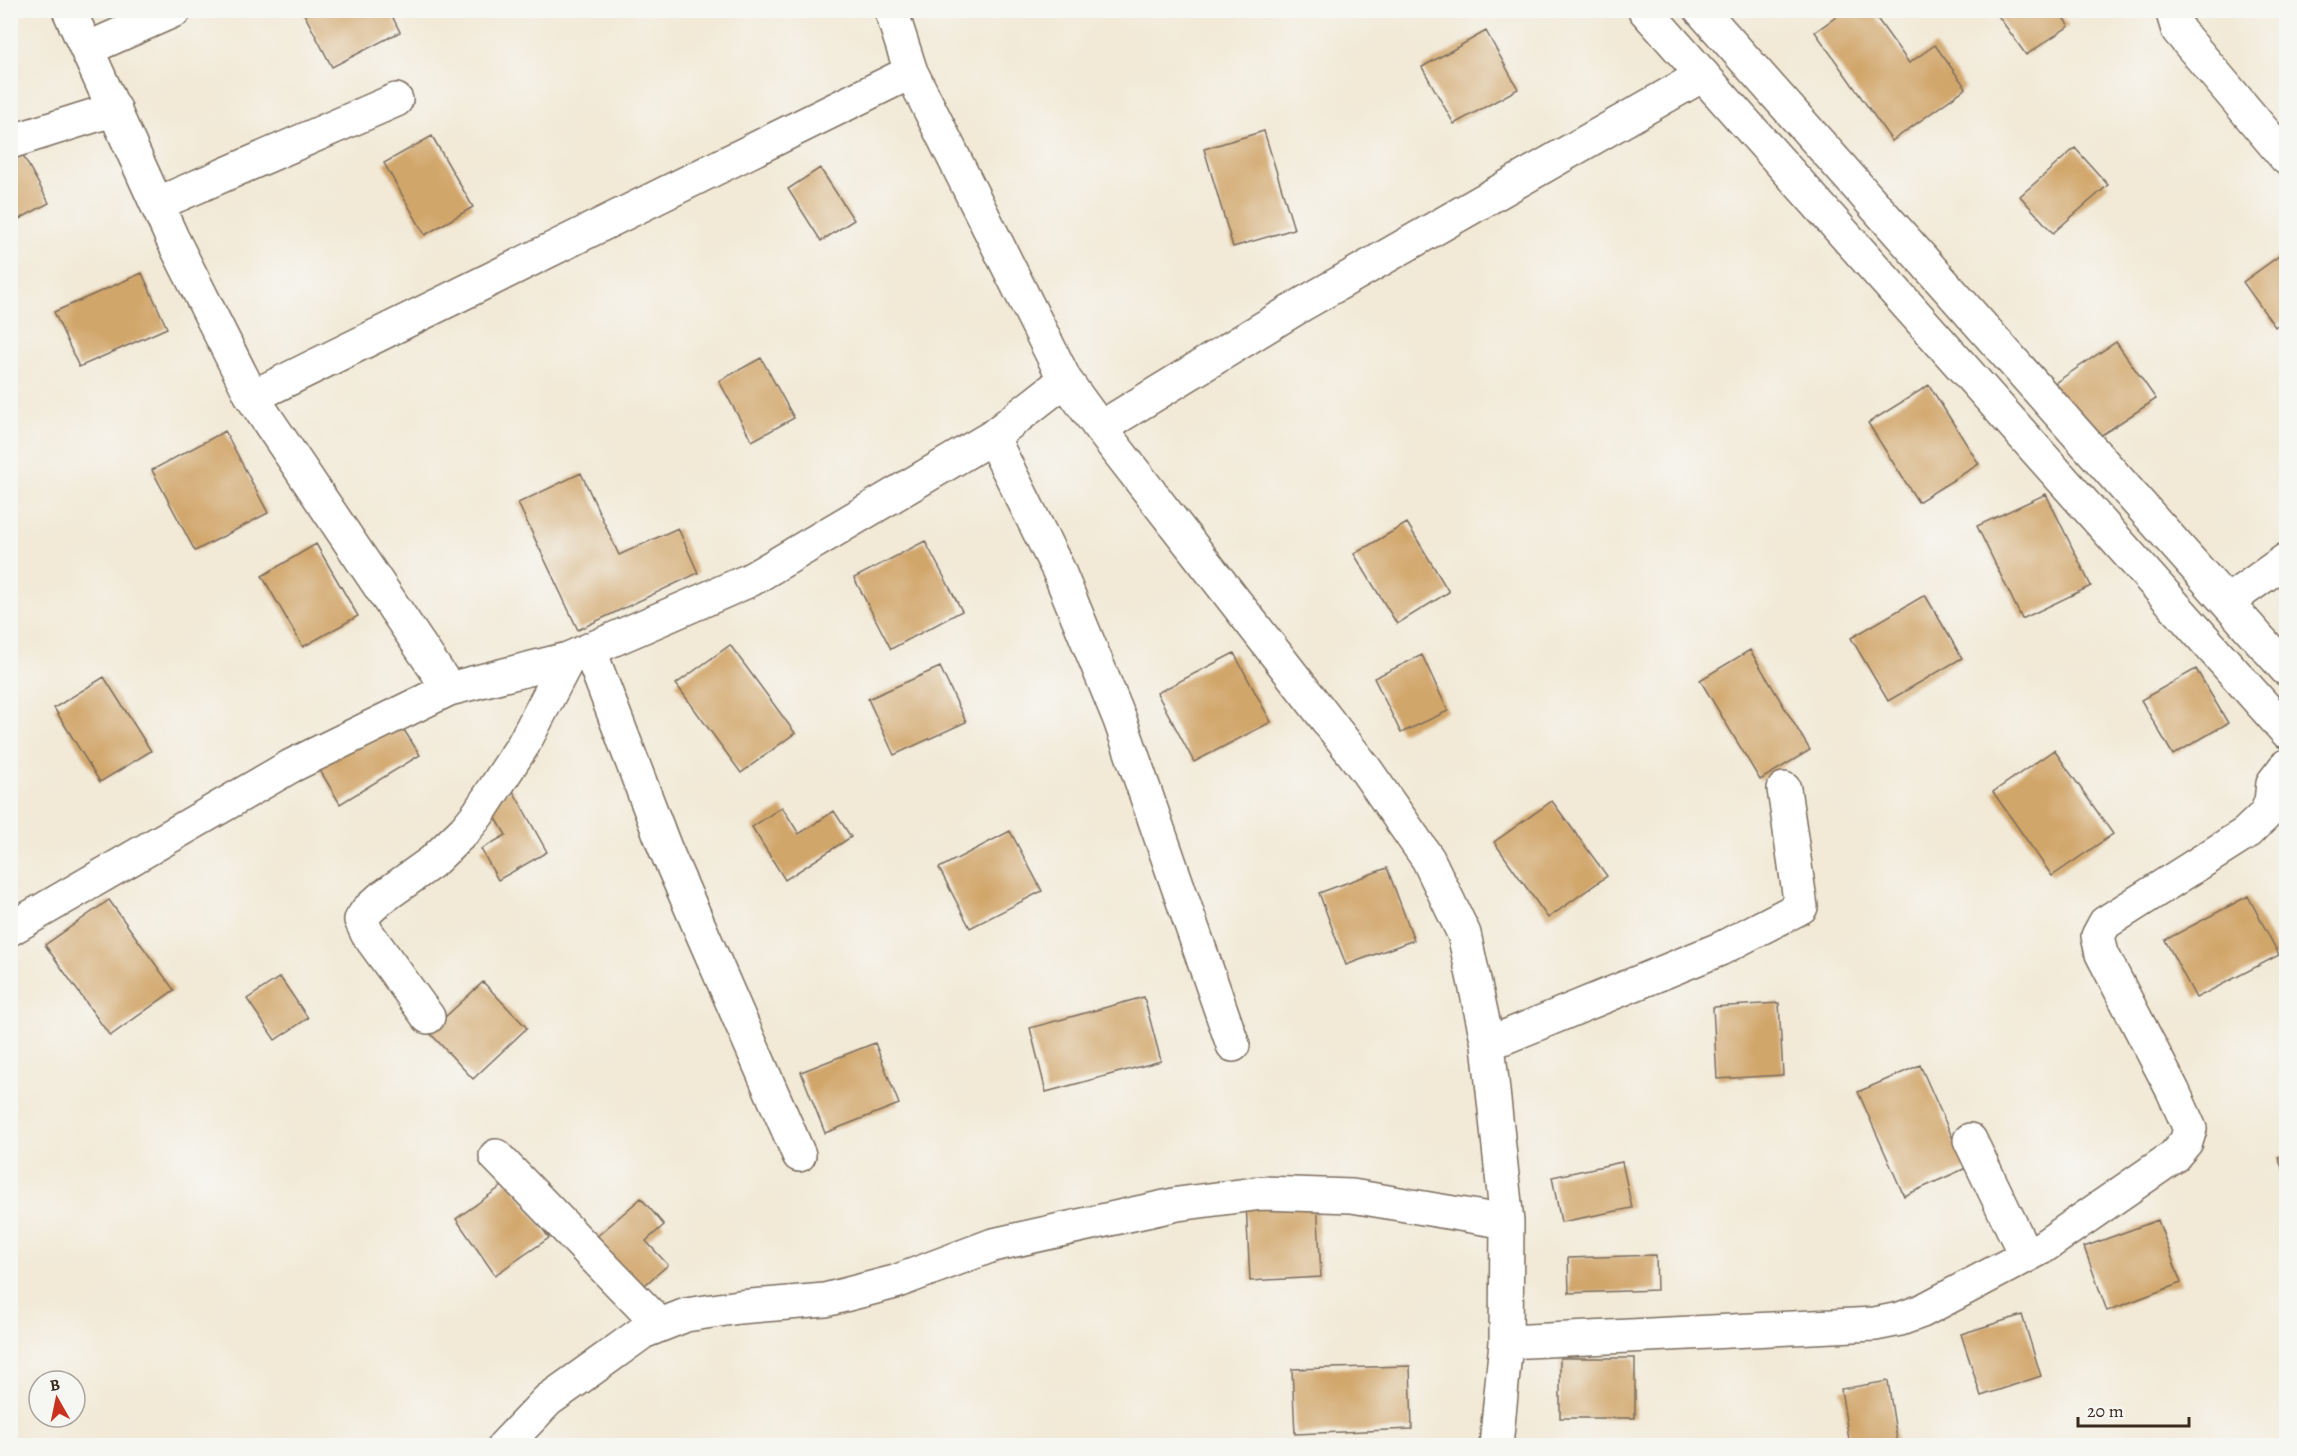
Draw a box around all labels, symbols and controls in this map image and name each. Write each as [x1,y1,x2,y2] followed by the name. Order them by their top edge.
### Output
[27,1369,87,1429] north arrow
[48,1374,61,1397] text: B
[2078,1390,2189,1428] scale bar
[2087,1399,2124,1423] text: 20 m

